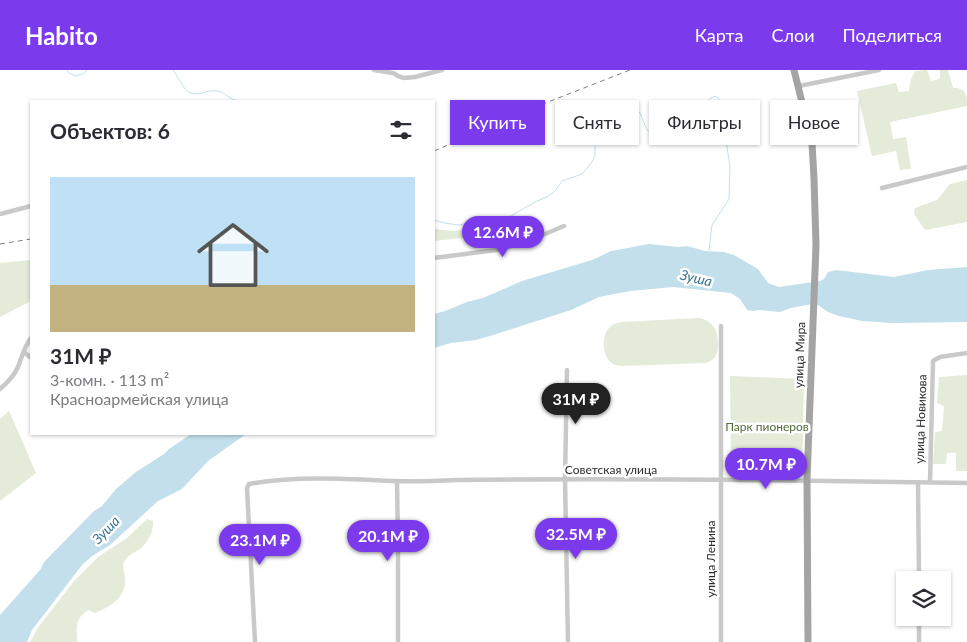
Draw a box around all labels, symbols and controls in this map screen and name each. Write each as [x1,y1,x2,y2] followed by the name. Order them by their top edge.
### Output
[25,21,98,50] text: Habito
[695,24,743,46] text: Карта
[771,24,815,46] text: Слои
[843,24,942,46] text: Поделиться
[450,100,545,145] chip: Купить
[555,100,639,145] chip: Снять
[649,100,760,145] chip: Фильтры
[770,100,858,145] chip: Новое
[387,116,415,144] icon: filters
[50,118,170,143] text: Объектов: 6
[188,210,278,300] icon: home
[457,216,549,258] pin: 12.6M ₽
[473,222,533,241] text: 12.6M ₽
[677,265,714,289] water label: Зуша
[791,321,808,388] street label: улица Мира
[50,343,112,368] text: 31M ₽
[50,370,169,389] text: 3-комн. · 113 m²
[911,374,930,464] street label: улица Новикова
[541,382,611,425] pin: 31M ₽
[50,389,229,408] text: Красноармейская улица
[553,389,599,408] text: 31M ₽
[725,419,809,434] park label: Парк пионеров
[720,448,812,490] pin: 10.7M ₽
[736,454,796,473] text: 10.7M ₽
[565,462,657,477] street label: Советская улица
[88,512,123,548] water label: Зуша
[530,518,622,560] pin: 32.5M ₽
[342,520,434,562] pin: 20.1M ₽
[703,520,718,598] street label: улица Ленина
[214,524,306,566] pin: 23.1M ₽
[546,524,606,543] text: 32.5M ₽
[358,526,418,545] text: 20.1M ₽
[230,530,290,549] text: 23.1M ₽
[896,571,951,626] map controls
[896,571,951,626] button: layers

